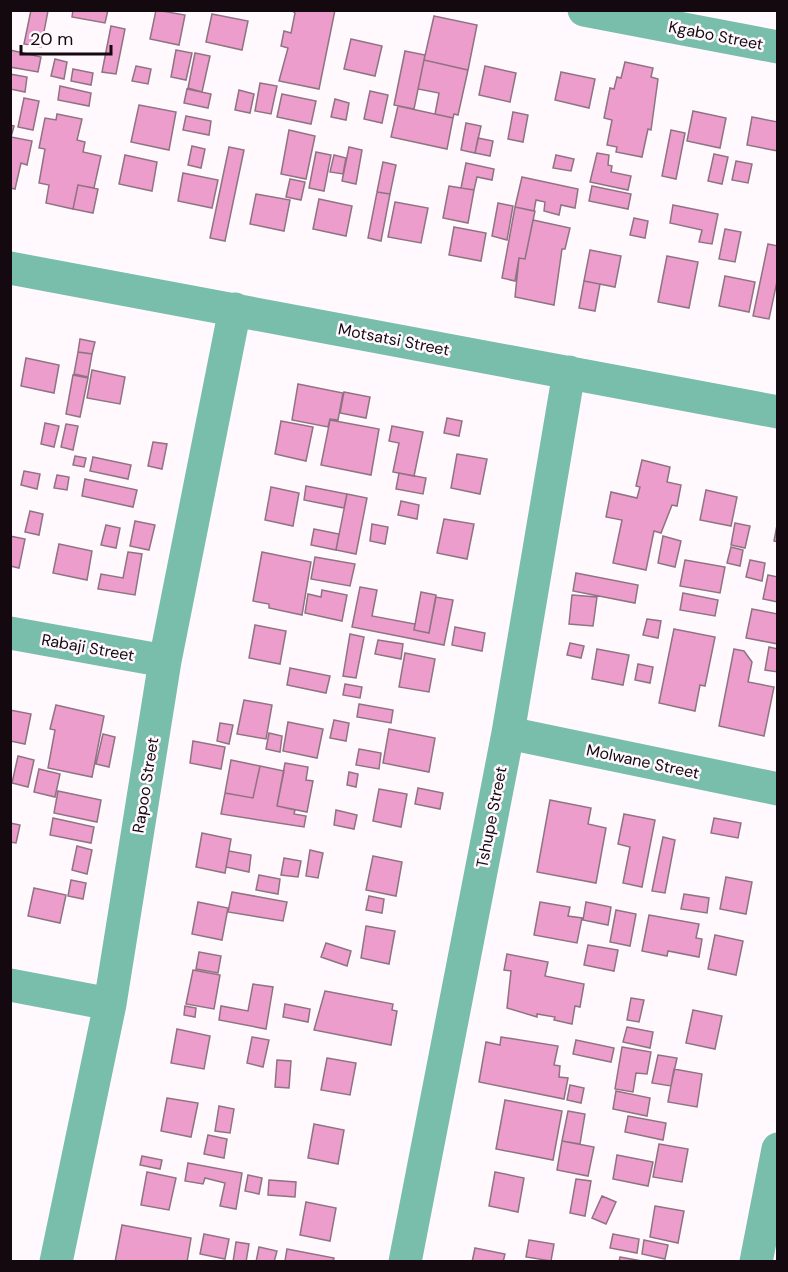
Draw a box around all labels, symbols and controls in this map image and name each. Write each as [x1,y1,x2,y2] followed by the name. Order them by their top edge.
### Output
[667,16,765,55] street label: Kgabo Street
[21,18,111,56] scale bar
[30,27,73,51] text: 20 m
[336,318,451,361] street label: Motsatsi Street
[40,629,136,666] street label: Rabaji Street
[128,736,163,834] street label: Rapoo Street
[584,739,701,784] street label: Molwane Street
[471,765,512,870] street label: Tshupe Street

